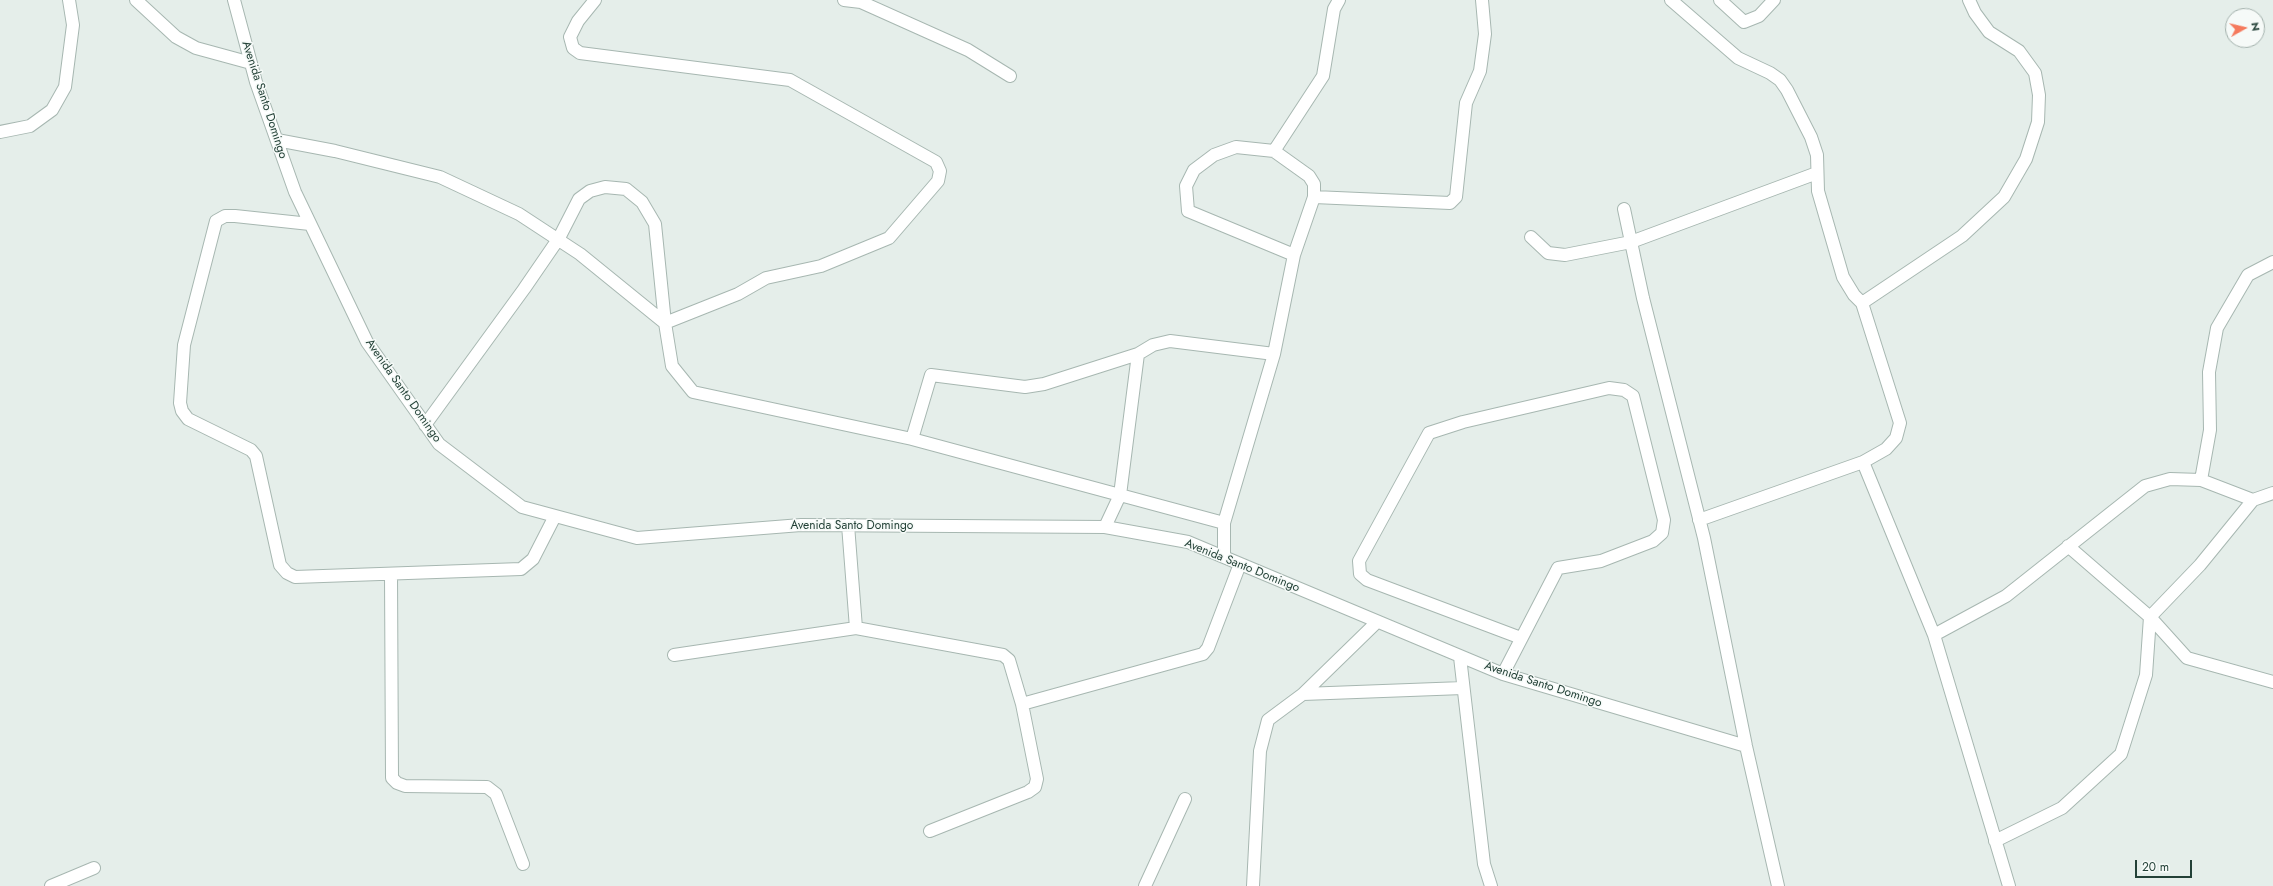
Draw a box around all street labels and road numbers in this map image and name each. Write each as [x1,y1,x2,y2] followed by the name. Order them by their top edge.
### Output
[238,39,290,161] street label: Avenida Santo Domingo
[362,337,444,445] street label: Avenida Santo Domingo
[791,519,913,533] street label: Avenida Santo Domingo
[1182,536,1302,596] street label: Avenida Santo Domingo
[1482,659,1604,711] street label: Avenida Santo Domingo

